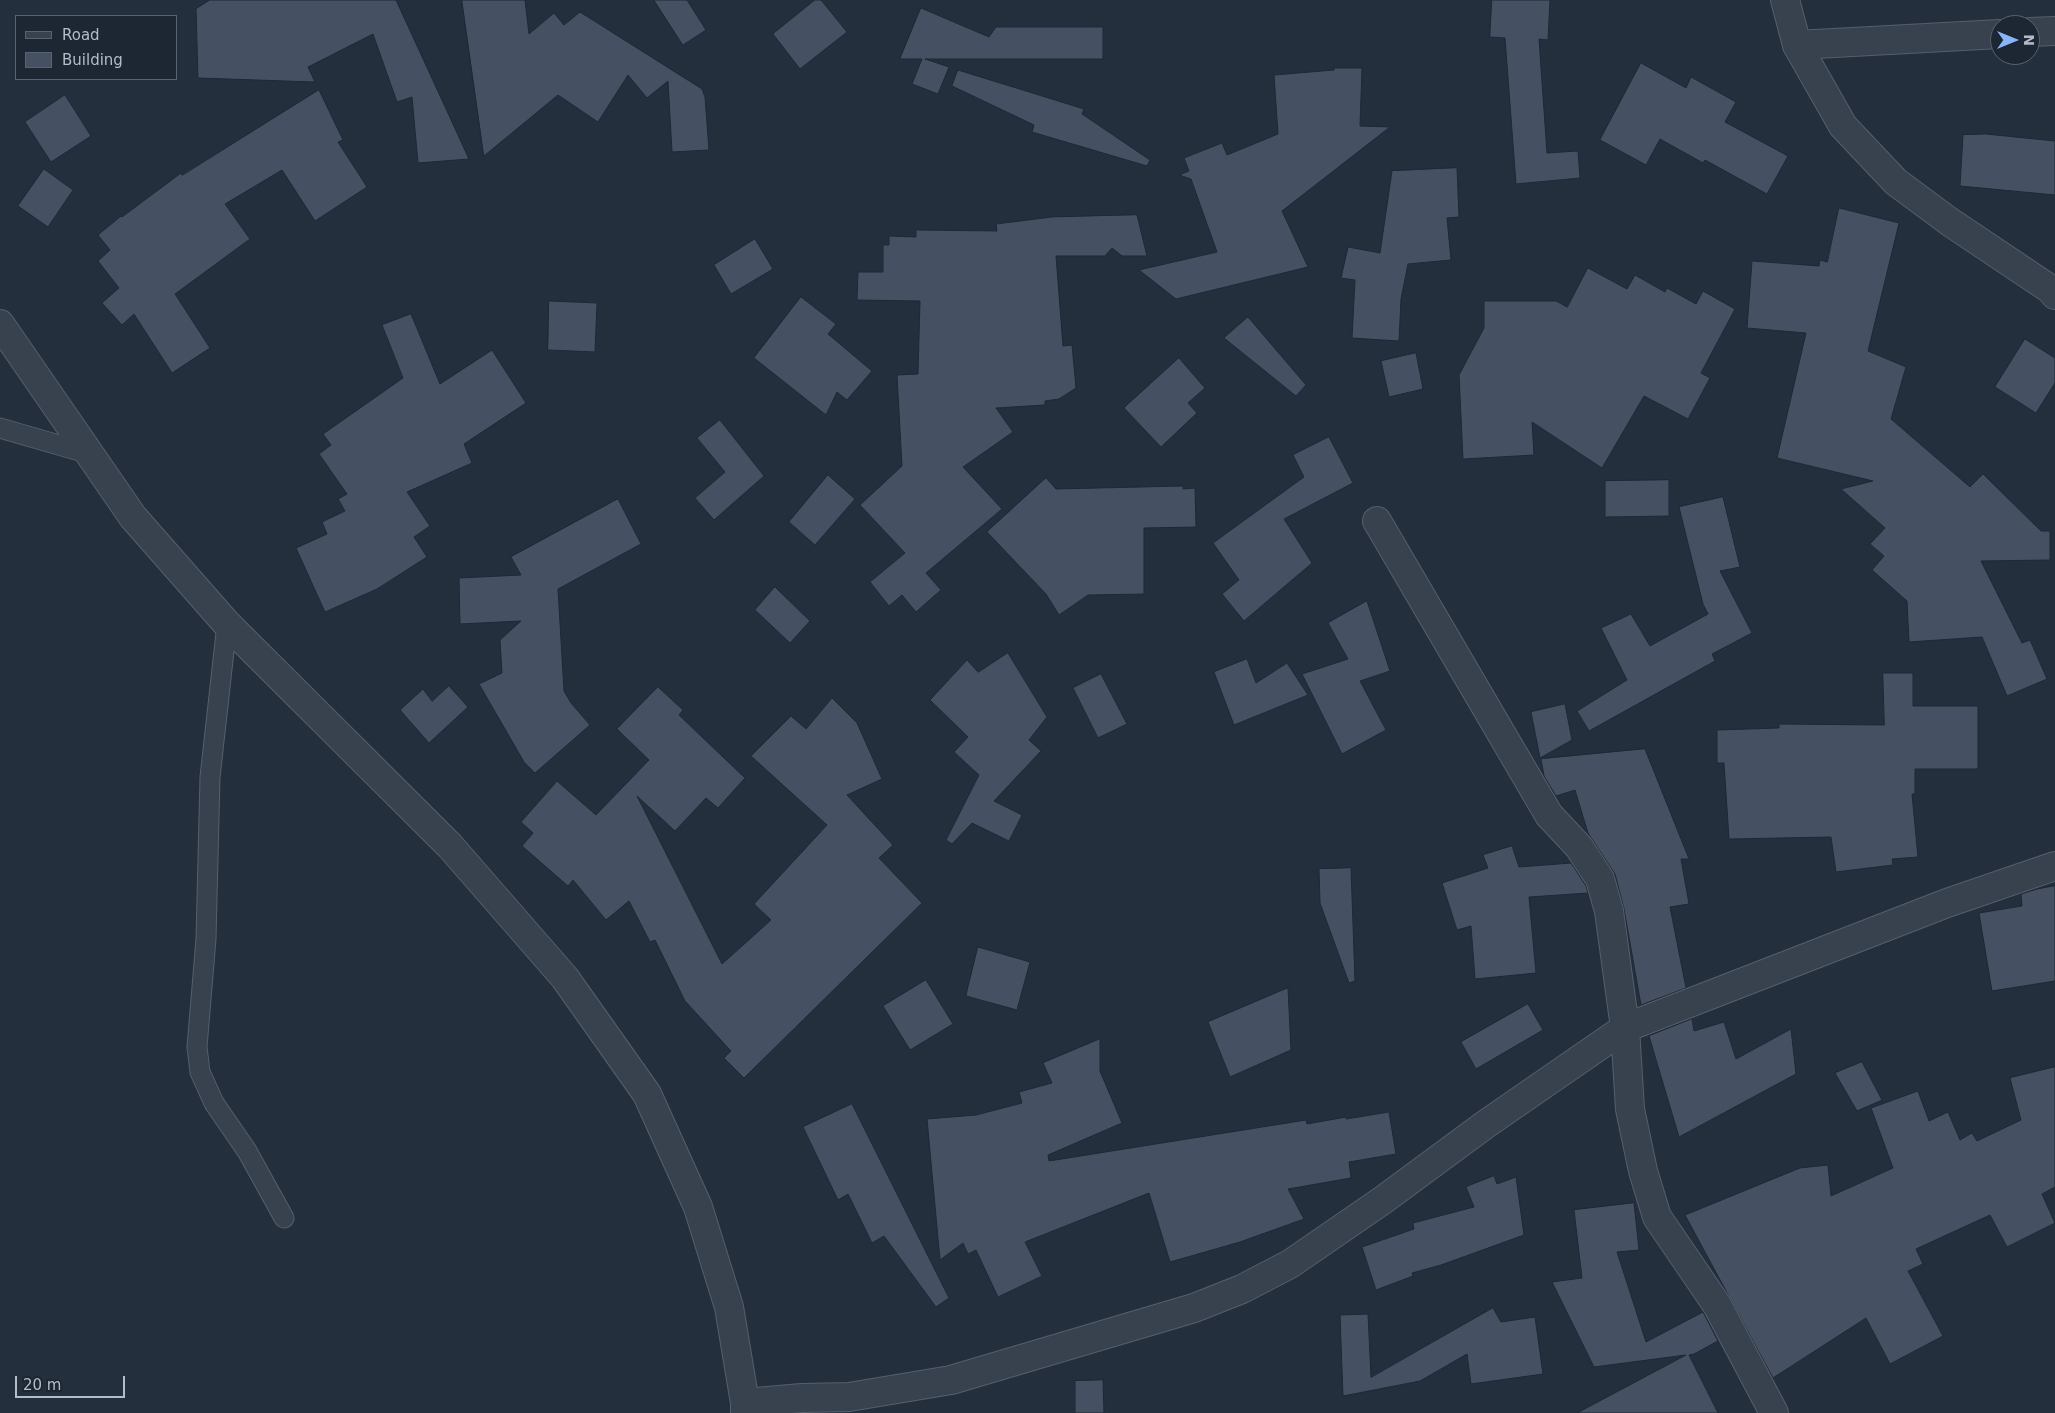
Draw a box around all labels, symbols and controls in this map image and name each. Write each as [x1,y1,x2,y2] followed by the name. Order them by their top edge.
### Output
[15,15,178,80] legend
[1990,15,2040,65] north arrow
[62,26,100,44] text: Road
[2021,34,2037,46] text: N
[62,51,123,69] text: Building
[18,1366,128,1398] scale bar
[23,1376,61,1394] text: 20 m

